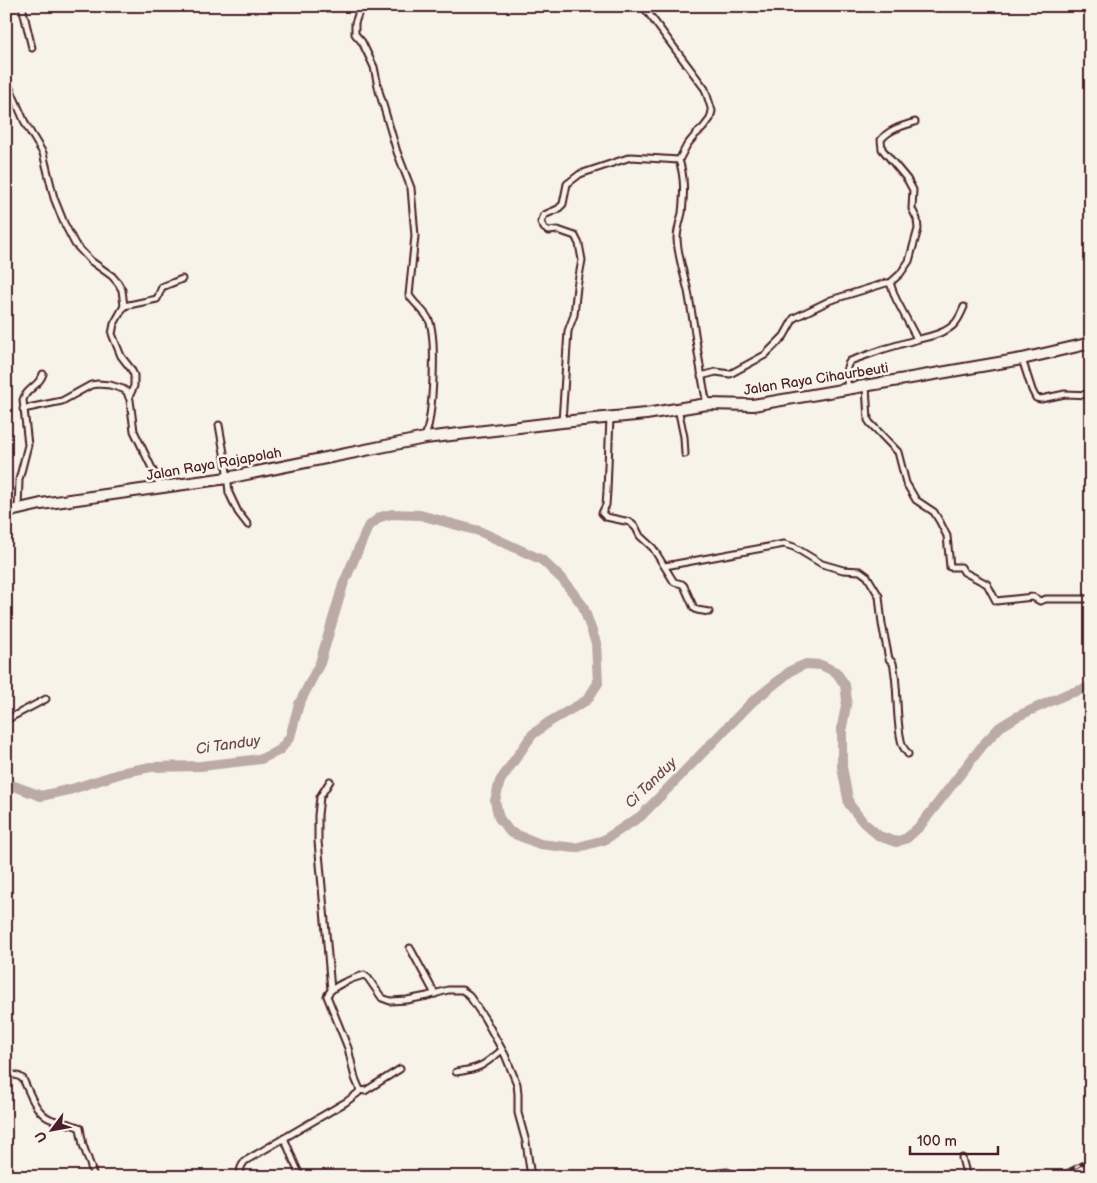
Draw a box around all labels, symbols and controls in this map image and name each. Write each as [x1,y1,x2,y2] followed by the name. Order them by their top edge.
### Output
[742,359,890,399] street label: Jalan Raya Cihaurbeuti
[145,444,283,484] street label: Jalan Raya Rajapolah
[195,731,263,759] water label: Ci Tanduy
[621,753,682,812] water label: Ci Tanduy
[28,1106,78,1156] north arrow
[910,1123,997,1155] scale bar
[32,1128,51,1145] text: U
[917,1132,957,1151] text: 100 m

